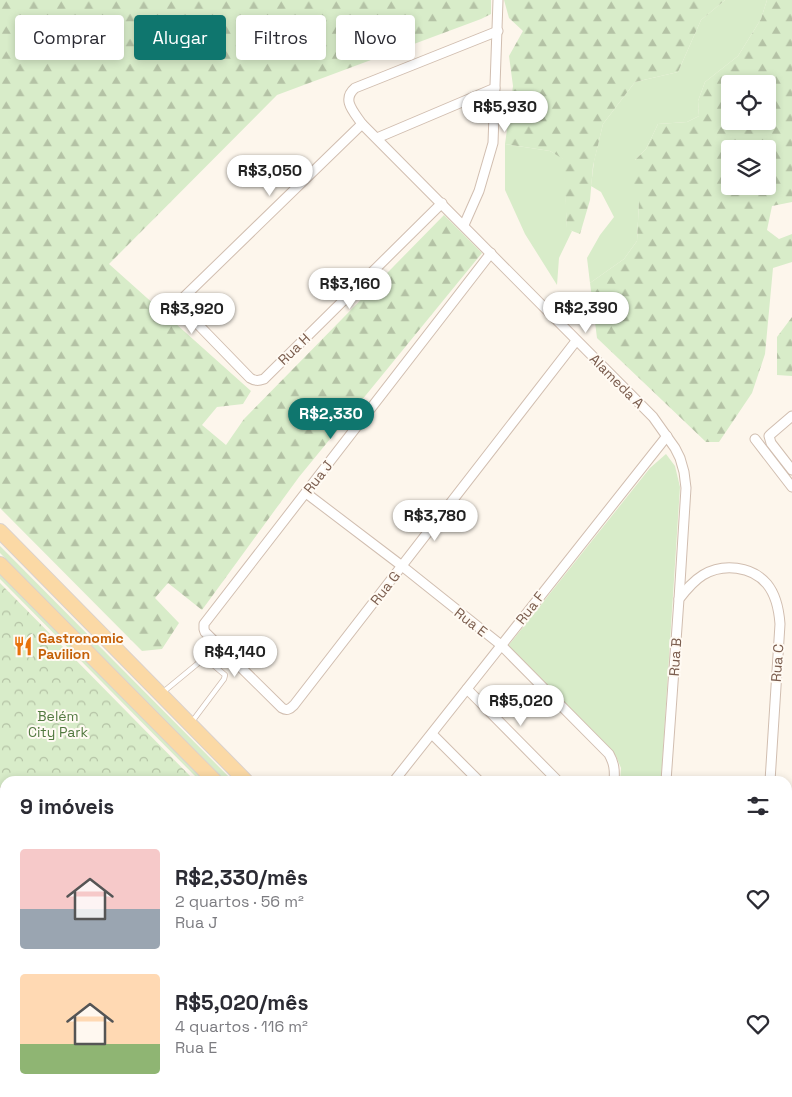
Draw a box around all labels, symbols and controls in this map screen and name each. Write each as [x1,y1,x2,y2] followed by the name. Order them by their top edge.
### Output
[15,15,124,60] chip: Comprar
[134,15,226,60] chip: Alugar
[236,15,326,60] chip: Filtros
[336,15,415,60] chip: Novo
[721,75,776,195] map controls
[721,75,776,130] button: locate
[459,90,551,133] pin: R$5,930
[473,96,537,117] text: R$5,930
[721,140,776,195] button: layers
[224,154,316,197] pin: R$3,050
[238,160,302,181] text: R$3,050
[304,268,396,310] pin: R$3,160
[320,273,380,294] text: R$3,160
[146,292,238,335] pin: R$3,920
[540,292,632,334] pin: R$2,390
[554,297,618,318] text: R$2,390
[160,298,224,319] text: R$3,920
[274,329,314,369] street label: Rua H
[586,350,648,412] street label: Alameda A
[285,398,377,440] pin: R$2,330
[299,403,363,424] text: R$2,330
[299,457,337,497] street label: Rua J
[389,500,481,542] pin: R$3,780
[404,505,466,526] text: R$3,780
[366,567,404,609] street label: Rua G
[512,588,549,628] street label: Rua F
[451,604,491,641] street label: Rua E
[38,629,124,663] place label: Gastronomic Pavilion
[12,635,34,657] restaurant icon: Gastronomic Pavilion
[189,636,281,678] pin: R$4,140
[665,637,685,677] street label: Rua B
[204,641,266,662] text: R$4,140
[767,643,787,683] street label: Rua C
[475,684,567,727] pin: R$5,020
[489,690,553,711] text: R$5,020
[28,707,89,741] park label: Belém City Park
[744,792,772,820] icon: filters
[20,793,114,820] text: 9 imóveis
[175,864,308,891] text: R$2,330/mês
[60,869,120,929] icon: home
[744,885,772,913] icon: heart
[175,891,304,912] text: 2 quartos · 56 m²
[175,912,218,933] text: Rua J
[175,989,308,1016] text: R$5,020/mês
[60,994,120,1054] icon: home
[744,1010,772,1038] icon: heart
[175,1016,308,1037] text: 4 quartos · 116 m²
[175,1037,217,1058] text: Rua E

